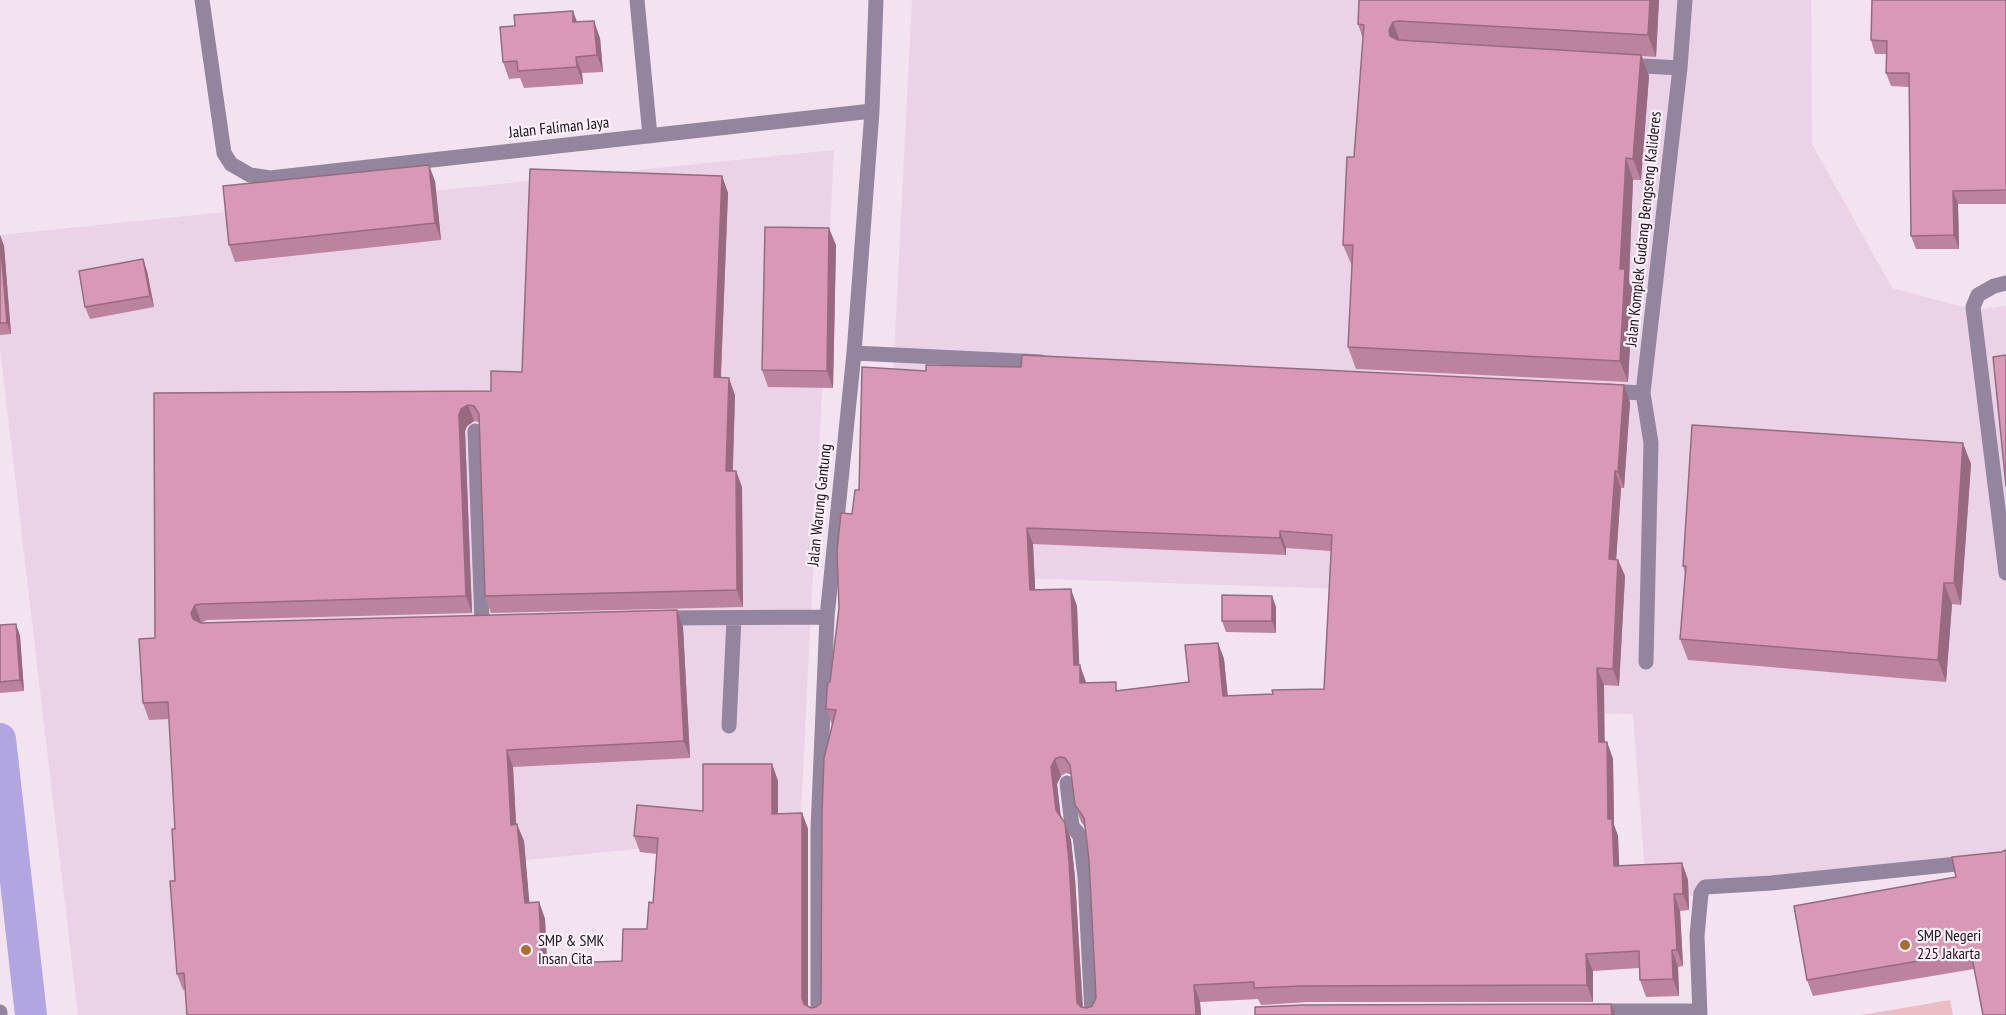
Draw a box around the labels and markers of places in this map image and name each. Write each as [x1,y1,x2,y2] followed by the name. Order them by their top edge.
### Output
[1917,926,1981,964] place label: SMP Negeri 225 Jakarta
[538,931,604,969] place label: SMP & SMK Insan Cita
[1898,938,1912,952] marker: SMP Negeri 225 Jakarta
[519,943,533,957] marker: SMP & SMK Insan Cita

